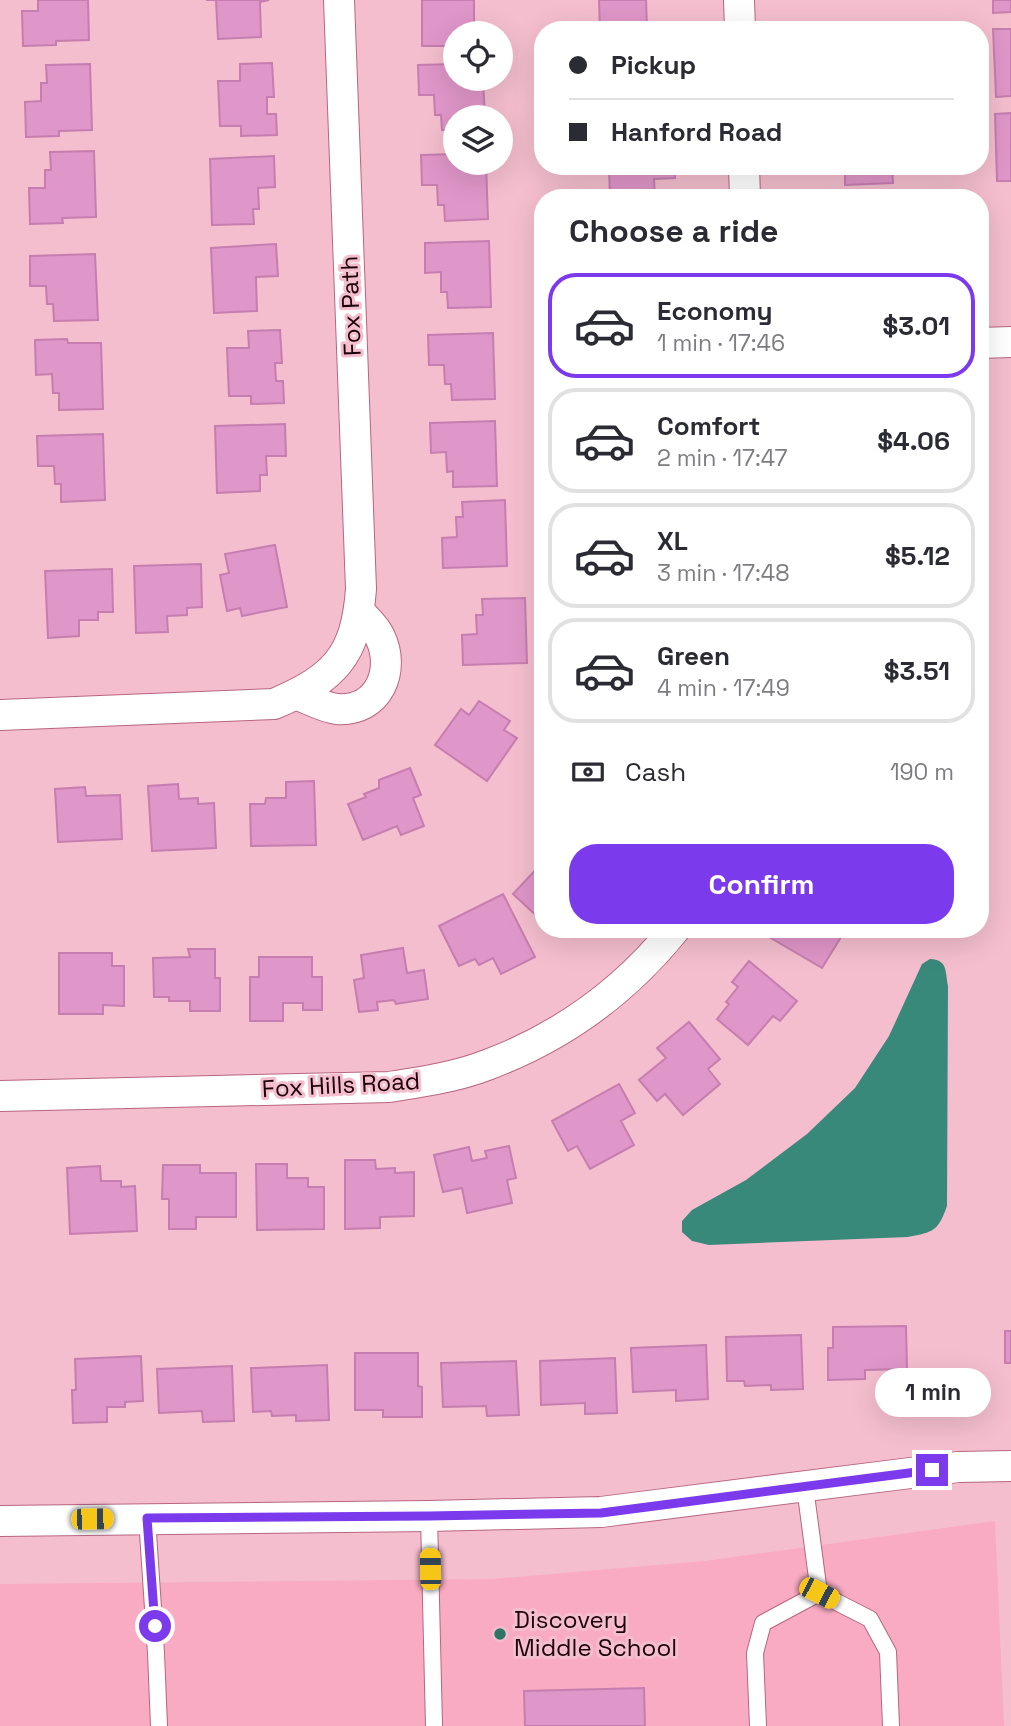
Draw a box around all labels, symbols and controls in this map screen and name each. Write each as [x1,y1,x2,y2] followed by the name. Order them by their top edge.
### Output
[443,21,513,175] map controls
[443,21,513,91] button: locate
[611,48,696,82] text: Pickup
[443,105,513,175] button: layers
[611,115,782,149] text: Hanford Road
[569,211,779,251] text: Choose a ride
[333,255,368,357] street label: Fox Path
[573,294,636,357] icon: car
[657,294,773,328] text: Economy
[882,309,950,343] text: $3.01
[657,328,785,358] text: 1 min · 17:46
[573,409,636,472] icon: car
[657,409,760,443] text: Comfort
[877,424,950,458] text: $4.06
[657,443,787,473] text: 2 min · 17:47
[573,524,636,587] icon: car
[657,524,688,558] text: XL
[885,539,950,573] text: $5.12
[657,558,790,588] text: 3 min · 17:48
[573,639,636,702] icon: car
[657,639,730,673] text: Green
[884,654,950,688] text: $3.51
[657,673,790,703] text: 4 min · 17:49
[569,753,607,791] icon: cash
[625,755,686,789] text: Cash
[890,757,954,787] text: 190 m
[569,844,954,924] button: Confirm
[261,1065,421,1104] street label: Fox Hills Road
[874,1368,990,1418] callout: 1 min
[905,1377,961,1407] text: 1 min
[916,1454,948,1486] route end
[71,1508,114,1530] car
[420,1548,441,1590] car
[796,1574,843,1612] car
[514,1604,677,1663] place label: Discovery Middle School
[139,1610,171,1642] route start
[492,1626,508,1642] marker: Discovery Middle School

